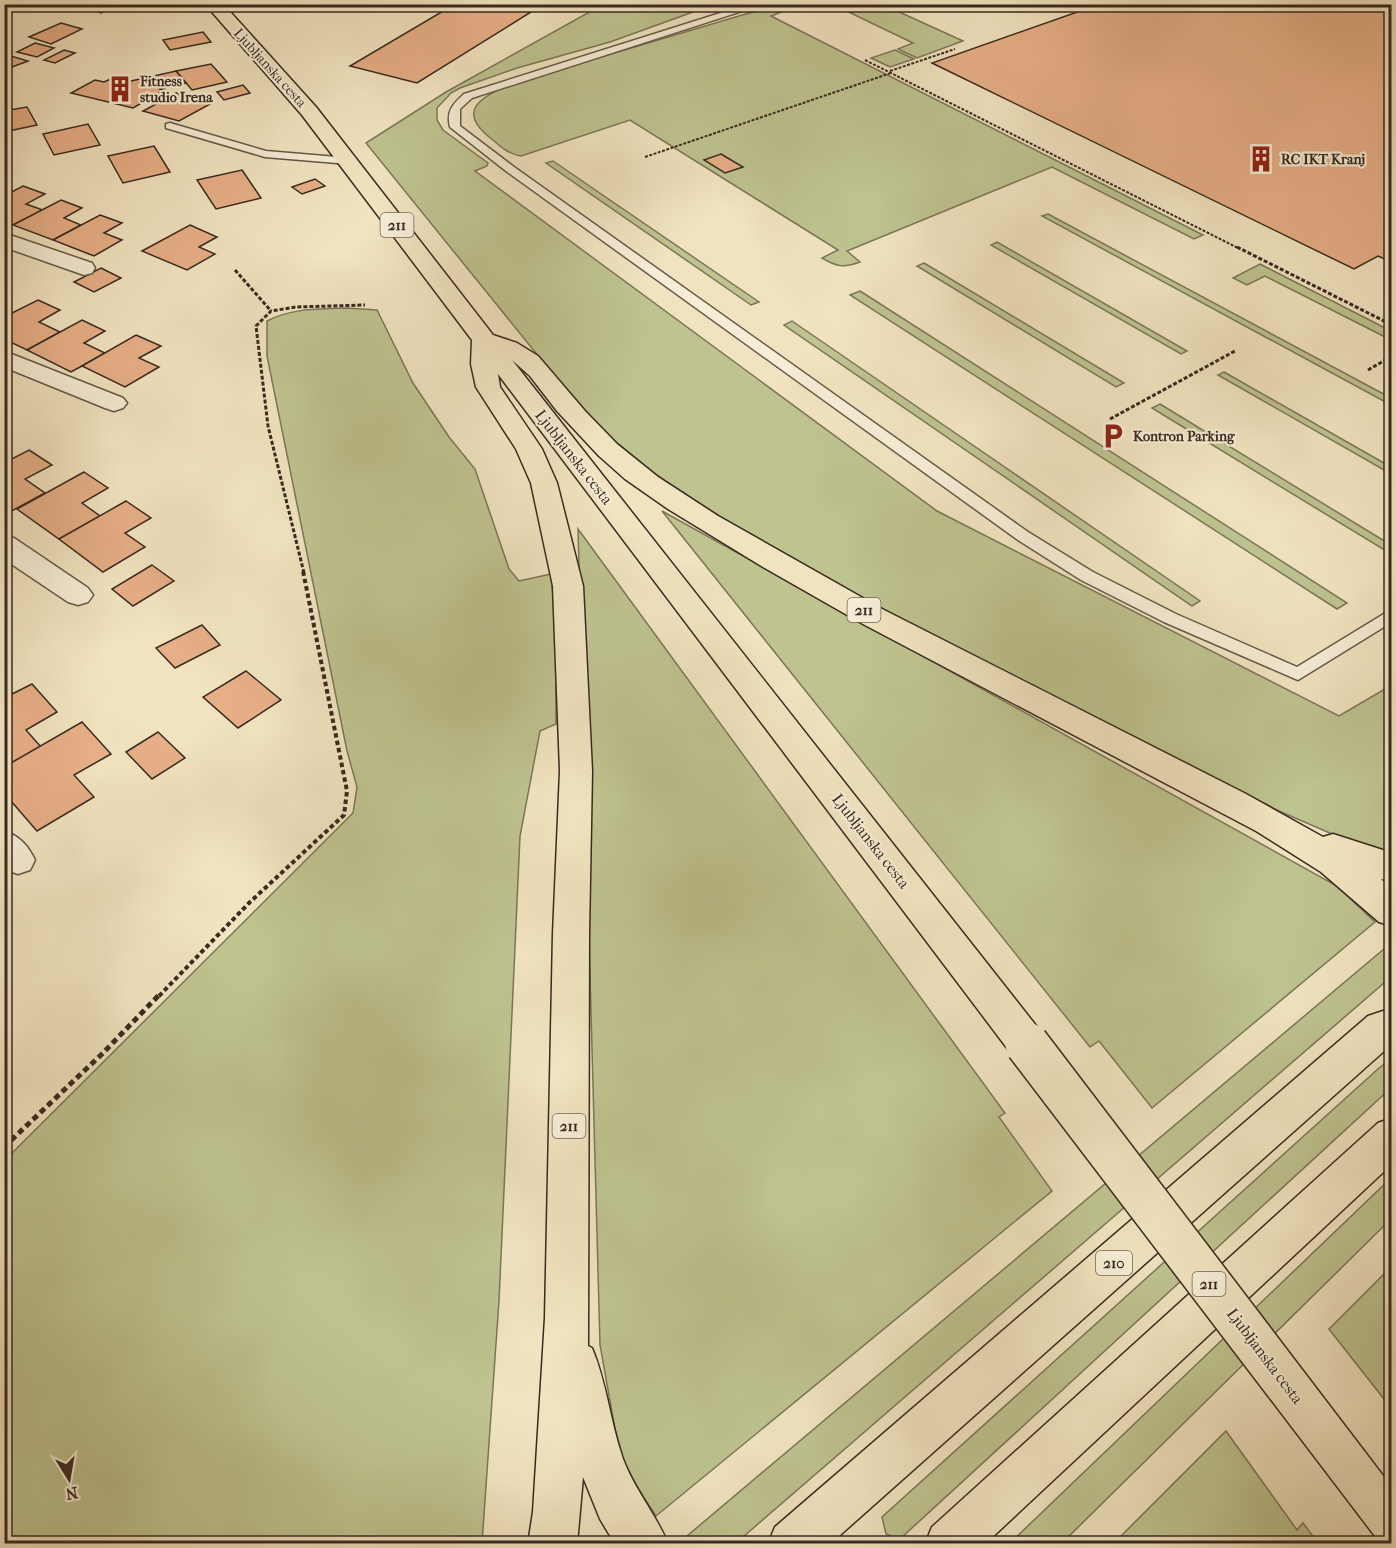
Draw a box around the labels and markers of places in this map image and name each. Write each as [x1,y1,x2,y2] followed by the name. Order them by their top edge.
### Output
[139,73,213,106] place label: Fitness studio Irena
[105,74,135,104] building icon: Fitness studio Irena
[1246,144,1276,174] building icon: RC IKT Kranj
[1281,151,1365,168] place label: RC IKT Kranj
[1098,421,1128,451] parking icon: Kontron Parking
[1133,428,1235,445] place label: Kontron Parking

